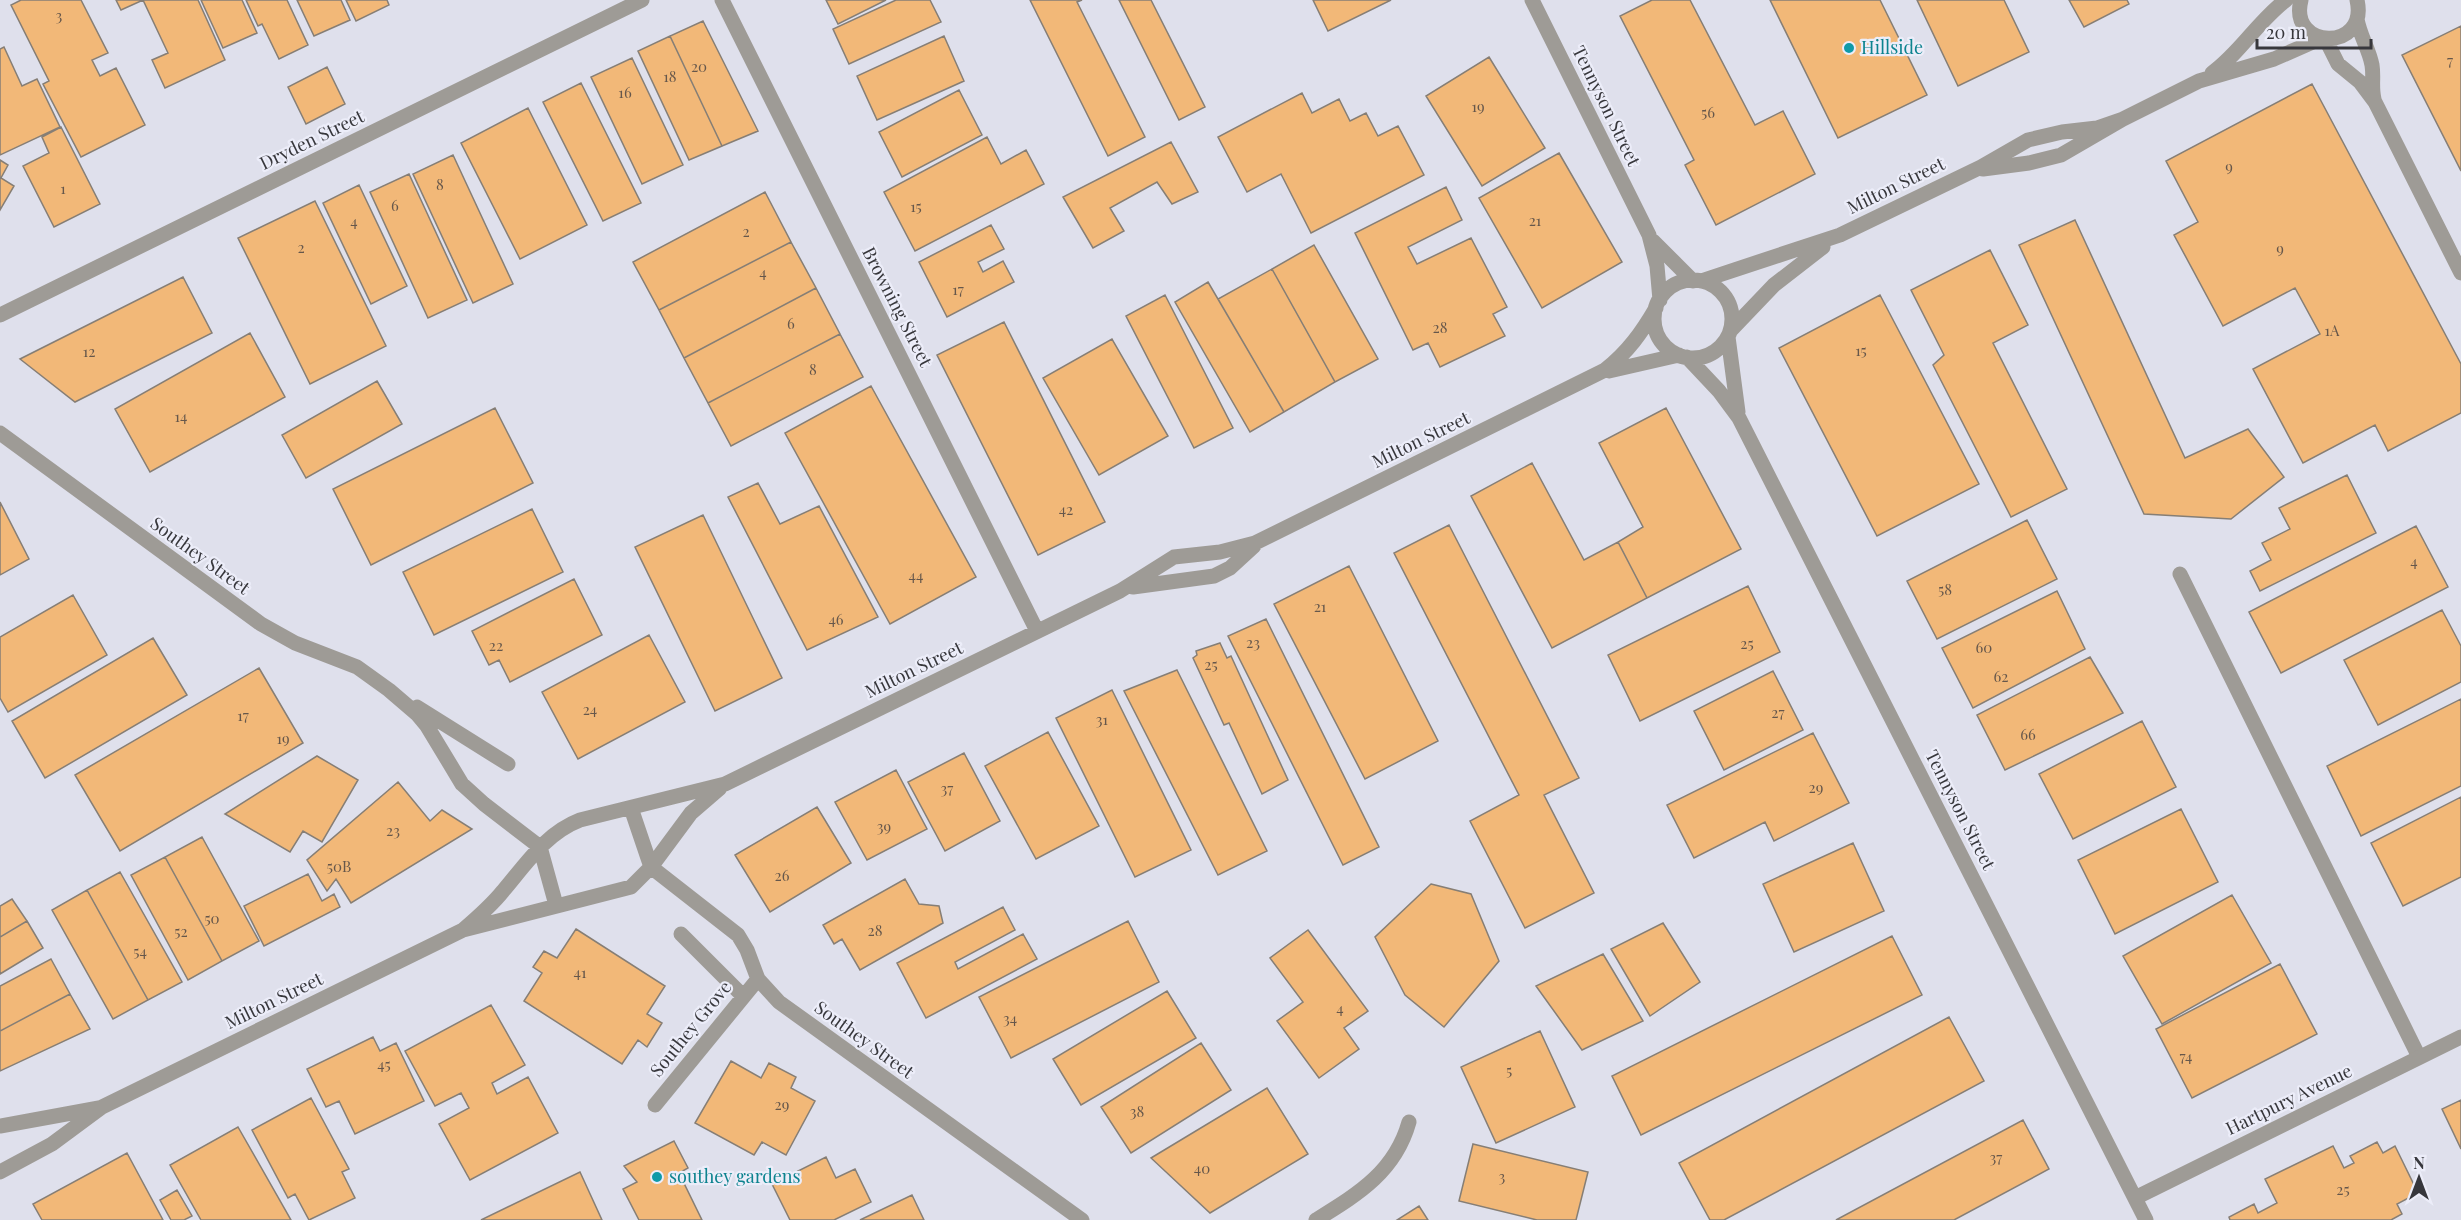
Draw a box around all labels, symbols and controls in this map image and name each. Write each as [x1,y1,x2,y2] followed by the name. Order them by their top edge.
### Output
[56,5,63,25] house number: 3
[2257,12,2371,50] scale bar
[2266,20,2306,44] text: 20 m
[1861,35,1923,59] place label: Hillside
[1567,41,1647,170] street label: Tennyson Street
[1842,41,1856,55] marker: Hillside
[2447,50,2453,70] house number: 7
[691,56,707,76] house number: 20
[663,66,677,86] house number: 18
[618,82,632,102] house number: 16
[1471,96,1485,116] house number: 19
[1701,102,1715,122] house number: 56
[255,103,368,175] street label: Dryden Street
[1843,151,1949,219] street label: Milton Street
[2225,156,2233,176] house number: 9
[436,174,444,194] house number: 8
[60,178,66,198] house number: 1
[391,195,399,215] house number: 6
[910,196,922,216] house number: 15
[1529,210,1542,230] house number: 21
[350,211,358,231] house number: 4
[742,221,750,241] house number: 2
[297,237,305,257] house number: 2
[2276,238,2284,258] house number: 9
[857,243,939,371] street label: Browning Street
[759,262,767,282] house number: 4
[952,279,964,299] house number: 17
[787,313,795,333] house number: 6
[1433,317,1448,337] house number: 28
[2324,320,2340,340] house number: 1A
[1855,340,1867,360] house number: 15
[83,341,95,361] house number: 12
[809,359,817,379] house number: 8
[1368,405,1474,473] street label: Milton Street
[175,406,187,426] house number: 14
[1059,499,1073,519] house number: 42
[146,511,256,600] street label: Southey Street
[2410,551,2418,571] house number: 4
[909,565,923,585] house number: 44
[1938,579,1952,599] house number: 58
[1314,596,1327,616] house number: 21
[828,609,844,629] house number: 46
[1246,632,1260,652] house number: 23
[1740,633,1754,653] house number: 25
[489,635,503,655] house number: 22
[861,635,967,703] street label: Milton Street
[1976,637,1992,657] house number: 60
[1204,654,1218,674] house number: 25
[1994,666,2008,686] house number: 62
[583,699,597,719] house number: 24
[1771,702,1785,722] house number: 27
[237,705,249,725] house number: 17
[1096,709,1109,729] house number: 31
[2020,724,2036,744] house number: 66
[276,728,290,748] house number: 19
[1920,746,2002,874] street label: Tennyson Street
[1809,777,1823,797] house number: 29
[941,778,953,798] house number: 37
[877,816,891,836] house number: 39
[386,820,400,840] house number: 23
[327,856,351,876] house number: 50B
[775,865,790,885] house number: 26
[204,908,220,928] house number: 50
[868,920,883,940] house number: 28
[174,921,188,941] house number: 52
[133,941,147,961] house number: 54
[574,962,587,982] house number: 41
[221,966,327,1034] street label: Milton Street
[644,975,736,1081] street label: Southey Grove
[810,995,920,1084] street label: Southey Street
[1336,998,1344,1018] house number: 4
[1003,1008,1017,1028] house number: 34
[2180,1046,2193,1066] house number: 74
[377,1054,391,1074] house number: 45
[2221,1058,2356,1140] street label: Hartpury Avenue
[1506,1060,1512,1080] house number: 5
[775,1094,789,1114] house number: 29
[1130,1101,1144,1121] house number: 38
[1990,1147,2002,1167] house number: 37
[2389,1148,2449,1208] north arrow
[2413,1152,2425,1173] text: N
[1194,1158,1210,1178] house number: 40
[669,1164,801,1188] place label: southey gardens
[1499,1166,1506,1186] house number: 3
[650,1170,664,1184] marker: southey gardens
[2336,1179,2350,1199] house number: 25

